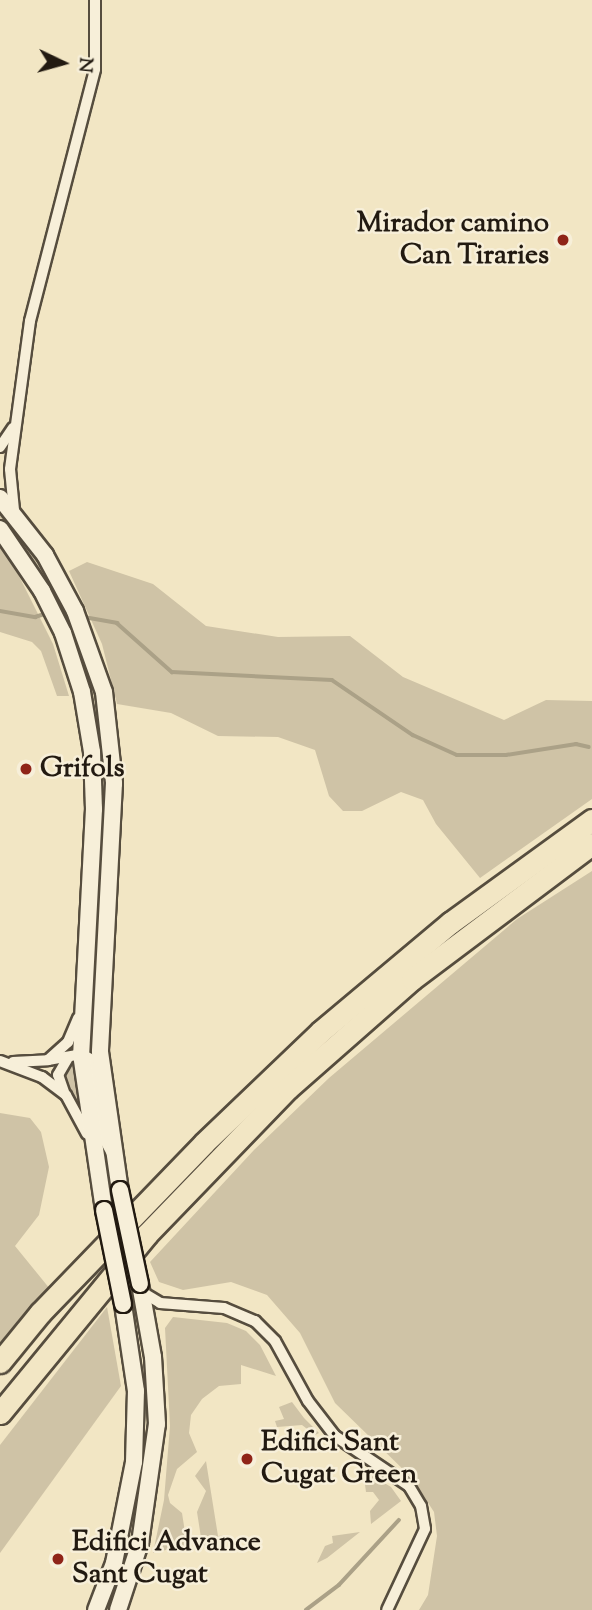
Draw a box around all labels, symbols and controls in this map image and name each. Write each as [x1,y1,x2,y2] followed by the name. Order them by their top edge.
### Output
[28,28,98,98] north arrow
[70,56,99,74] text: N
[357,207,549,273] place label: Mirador camino Can Tiraries
[555,232,571,248] marker: Mirador camino Can Tiraries
[40,752,124,786] place label: Grifols
[18,761,34,777] marker: Grifols
[261,1426,417,1492] place label: Edifici Sant Cugat Green
[239,1451,255,1467] marker: Edifici Sant Cugat Green
[72,1526,261,1592] place label: Edifici Advance Sant Cugat
[50,1551,66,1567] marker: Edifici Advance Sant Cugat

